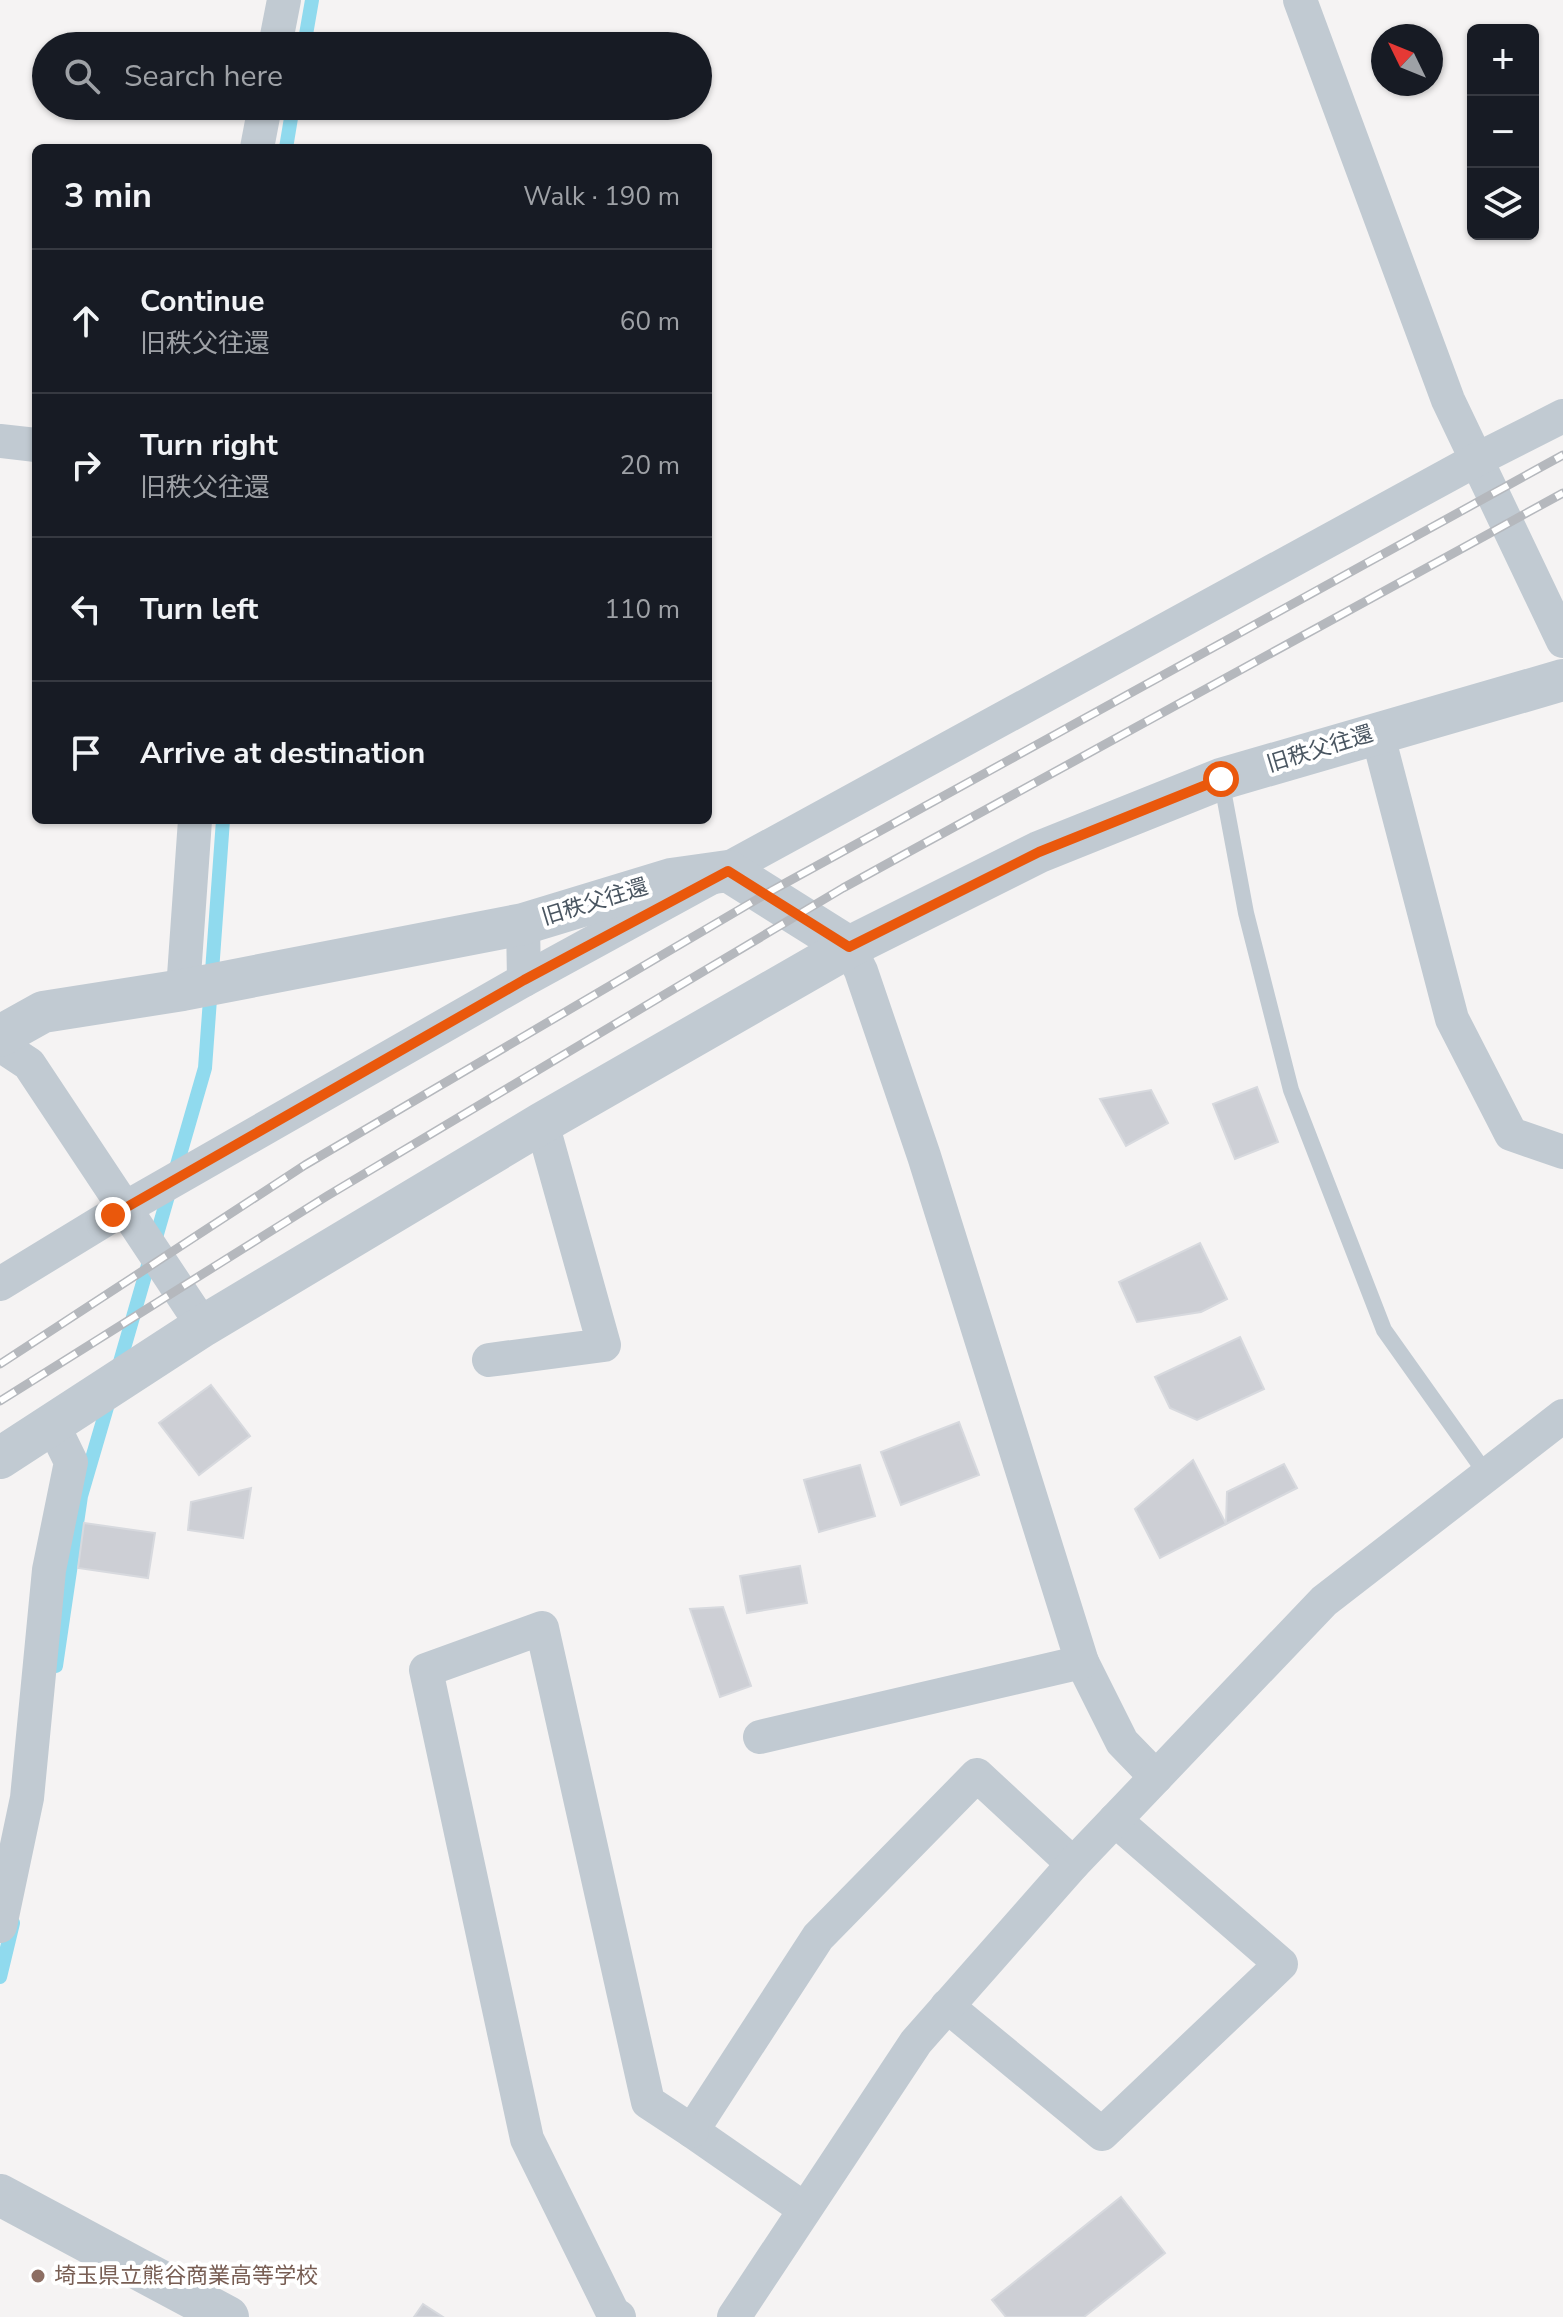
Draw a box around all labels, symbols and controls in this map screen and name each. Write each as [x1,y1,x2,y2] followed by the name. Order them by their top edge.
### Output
[1371,24,1443,96] north arrow
[1467,24,1539,240] map controls
[1467,24,1539,96] button: +
[32,32,712,120] search box
[60,54,104,98] icon: search
[124,56,283,97] text: Search here
[1467,96,1539,168] button: −
[1467,168,1539,240] button: layers
[64,173,152,219] text: 3 min
[523,179,680,214] text: Walk · 190 m
[140,281,265,322] text: Continue
[64,299,108,343] icon: ahead
[620,304,680,339] text: 60 m
[140,326,270,361] text: 旧秩父往還
[140,425,278,466] text: Turn right
[64,443,108,487] icon: right
[620,448,680,483] text: 20 m
[140,470,270,505] text: 旧秩父往還
[64,587,108,631] icon: left
[140,589,258,630] text: Turn left
[604,592,680,627] text: 110 m
[1263,719,1377,779] street label: 旧秩父往還
[64,731,108,775] icon: arrive
[140,733,425,774] text: Arrive at destination
[1203,761,1239,797] route start
[538,872,652,932] street label: 旧秩父往還
[95,1197,131,1233] route end
[54,2261,318,2291] place label: 埼玉県立熊谷商業高等学校
[29,2267,47,2285] marker: 埼玉県立熊谷商業高等学校

